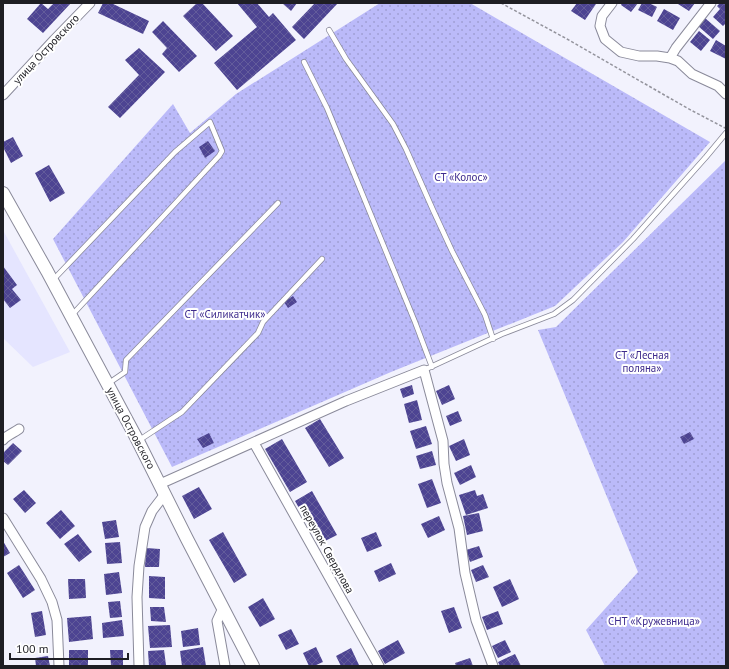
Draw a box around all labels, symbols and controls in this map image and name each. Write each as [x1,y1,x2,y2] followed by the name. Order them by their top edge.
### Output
[10,11,82,87] street label: улица Островского
[434,170,488,184] park label: СТ «Колос»
[185,307,265,321] park label: СТ «Силикатчик»
[615,348,669,375] park label: СТ «Лесная поляна»
[104,385,159,471] street label: улица Островского
[297,502,357,596] street label: переулок Свердлова
[608,614,700,628] park label: СНТ «Кружевница»
[10,635,128,661] scale bar
[16,641,49,656] text: 100 m

